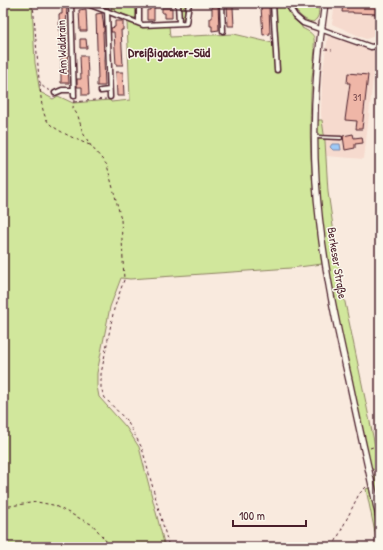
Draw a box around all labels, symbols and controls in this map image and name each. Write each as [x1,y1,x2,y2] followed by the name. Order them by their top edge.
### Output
[52,20,71,74] street label: Am Waldrain
[128,43,211,62] district label: Dreißigacker-Süd
[353,91,361,104] house number: 31
[323,226,352,300] street label: Berkeser Straße
[233,502,306,528] scale bar
[239,507,265,524] text: 100 m

